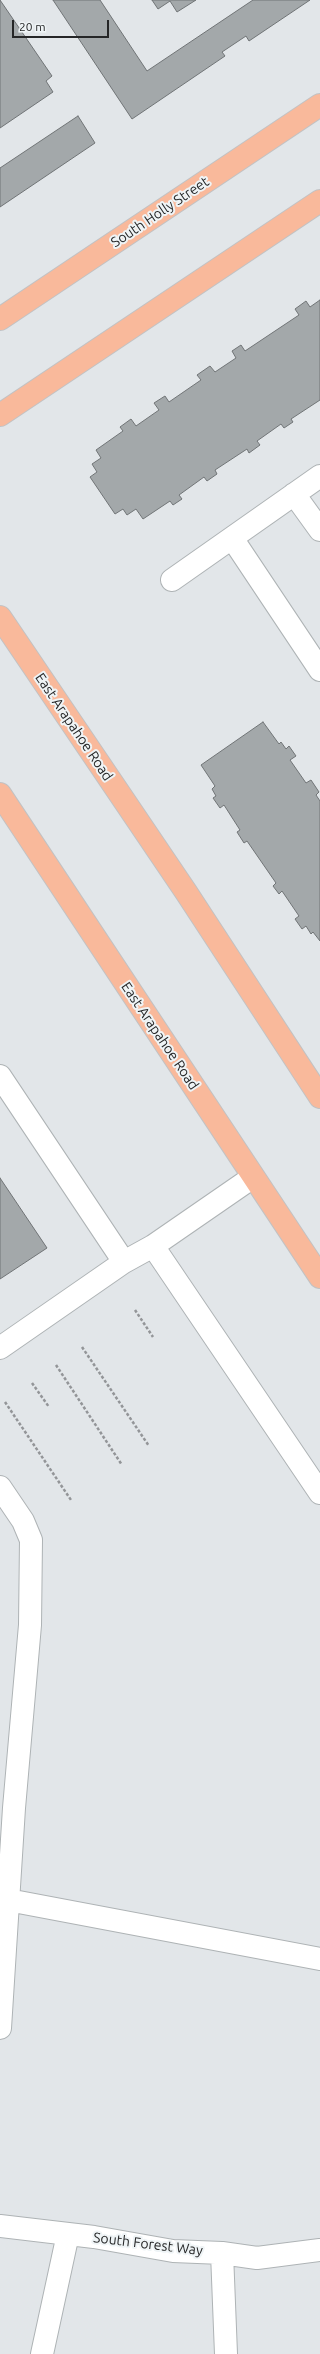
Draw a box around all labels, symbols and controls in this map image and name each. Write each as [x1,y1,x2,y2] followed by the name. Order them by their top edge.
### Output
[14,12,111,38] scale bar
[19,20,46,33] text: 20 m
[108,173,212,251] street label: South Holly Street
[32,670,116,784] street label: East Arapahoe Road
[118,979,202,1093] street label: East Arapahoe Road
[92,2229,204,2259] street label: South Forest Way

